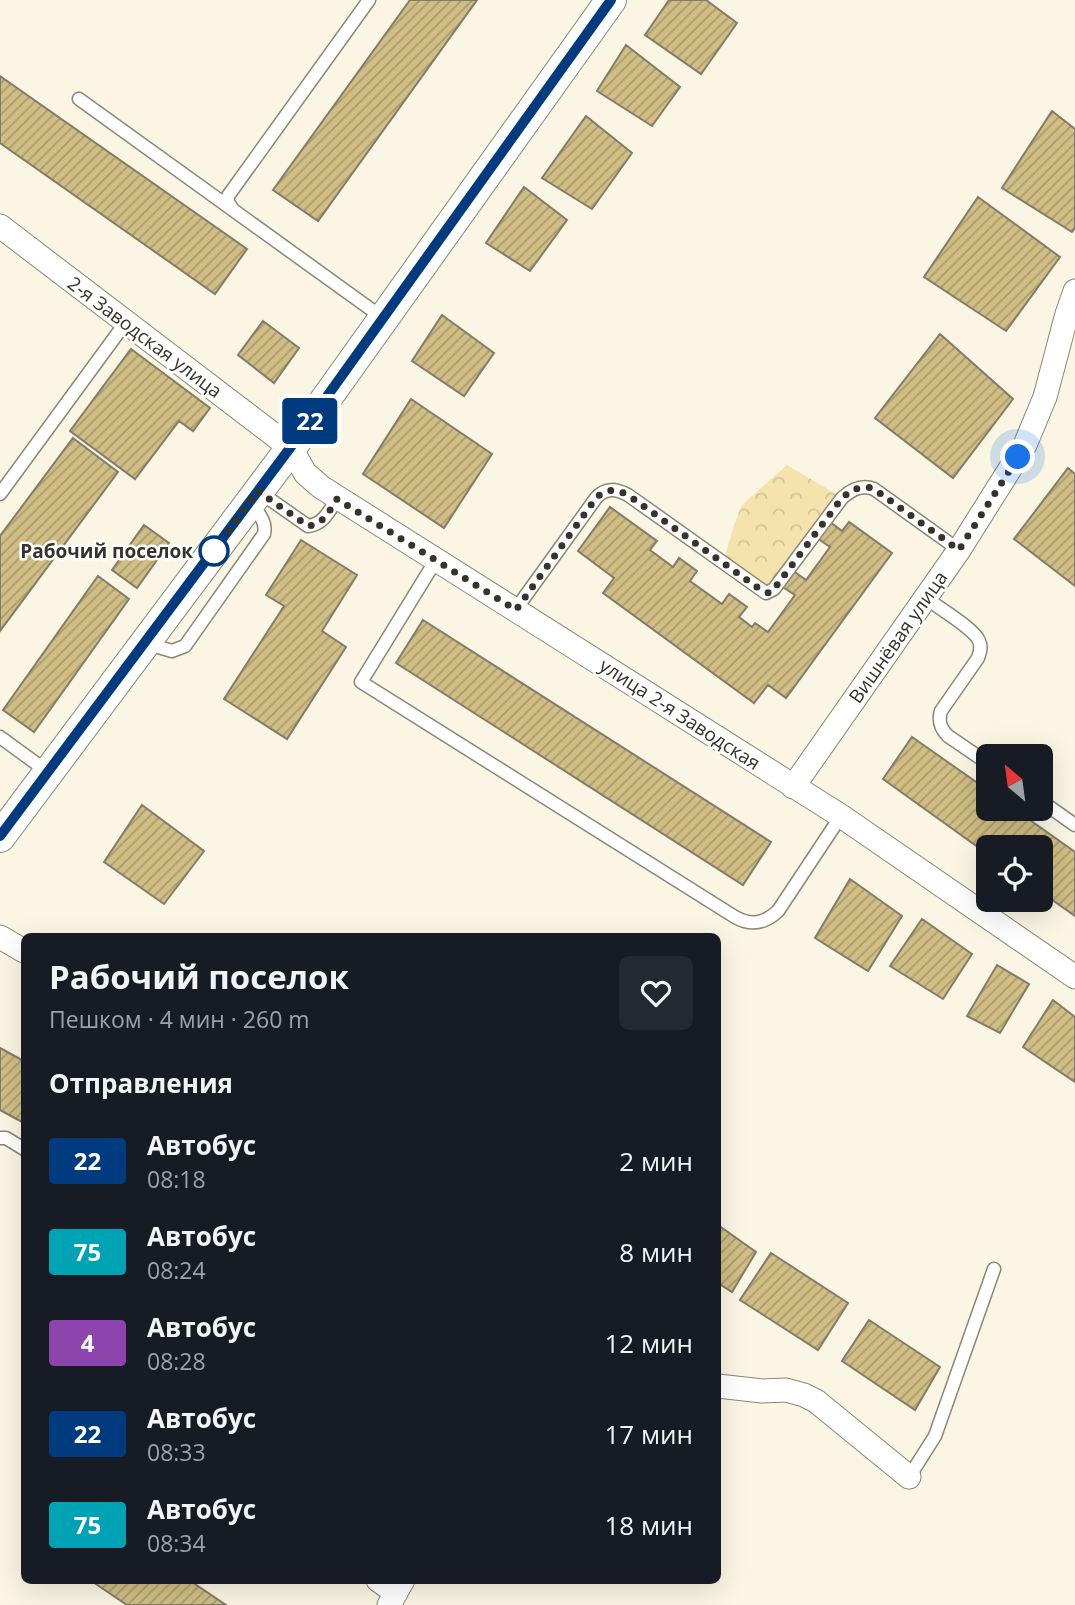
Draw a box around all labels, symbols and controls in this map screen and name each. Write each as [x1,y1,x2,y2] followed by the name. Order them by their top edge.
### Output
[62,270,228,404] street label: 2-я Заводская улица
[278,398,342,444] line badge: 22
[296,404,324,437] text: 22
[1000,439,1035,474] your location
[199,536,229,566] marker: Рабочий поселок
[20,538,193,564] place label: Рабочий поселок
[843,566,953,708] street label: Вишнёвая улица
[594,652,766,776] street label: улица 2-я Заводская
[976,744,1054,821] north arrow
[976,744,1053,912] map controls
[976,835,1053,912] button: locate
[49,954,349,999] text: Рабочий поселок
[619,956,693,1030] button: heart
[49,1003,310,1035] text: Пешком · 4 мин · 260 m
[49,1065,233,1101] text: Отправления
[147,1127,256,1163] text: Автобус
[619,1143,693,1179] text: 2 мин
[74,1144,101,1177] text: 22
[147,1163,206,1195] text: 08:18
[147,1218,256,1254] text: Автобус
[619,1234,693,1270] text: 8 мин
[74,1235,101,1268] text: 75
[147,1254,206,1286] text: 08:24
[147,1309,256,1345] text: Автобус
[604,1325,693,1361] text: 12 мин
[81,1326,94,1359] text: 4
[147,1345,206,1377] text: 08:28
[147,1400,256,1436] text: Автобус
[604,1416,693,1452] text: 17 мин
[74,1417,101,1450] text: 22
[147,1436,206,1468] text: 08:33
[147,1491,256,1527] text: Автобус
[604,1507,693,1543] text: 18 мин
[74,1508,101,1541] text: 75
[147,1527,206,1559] text: 08:34

